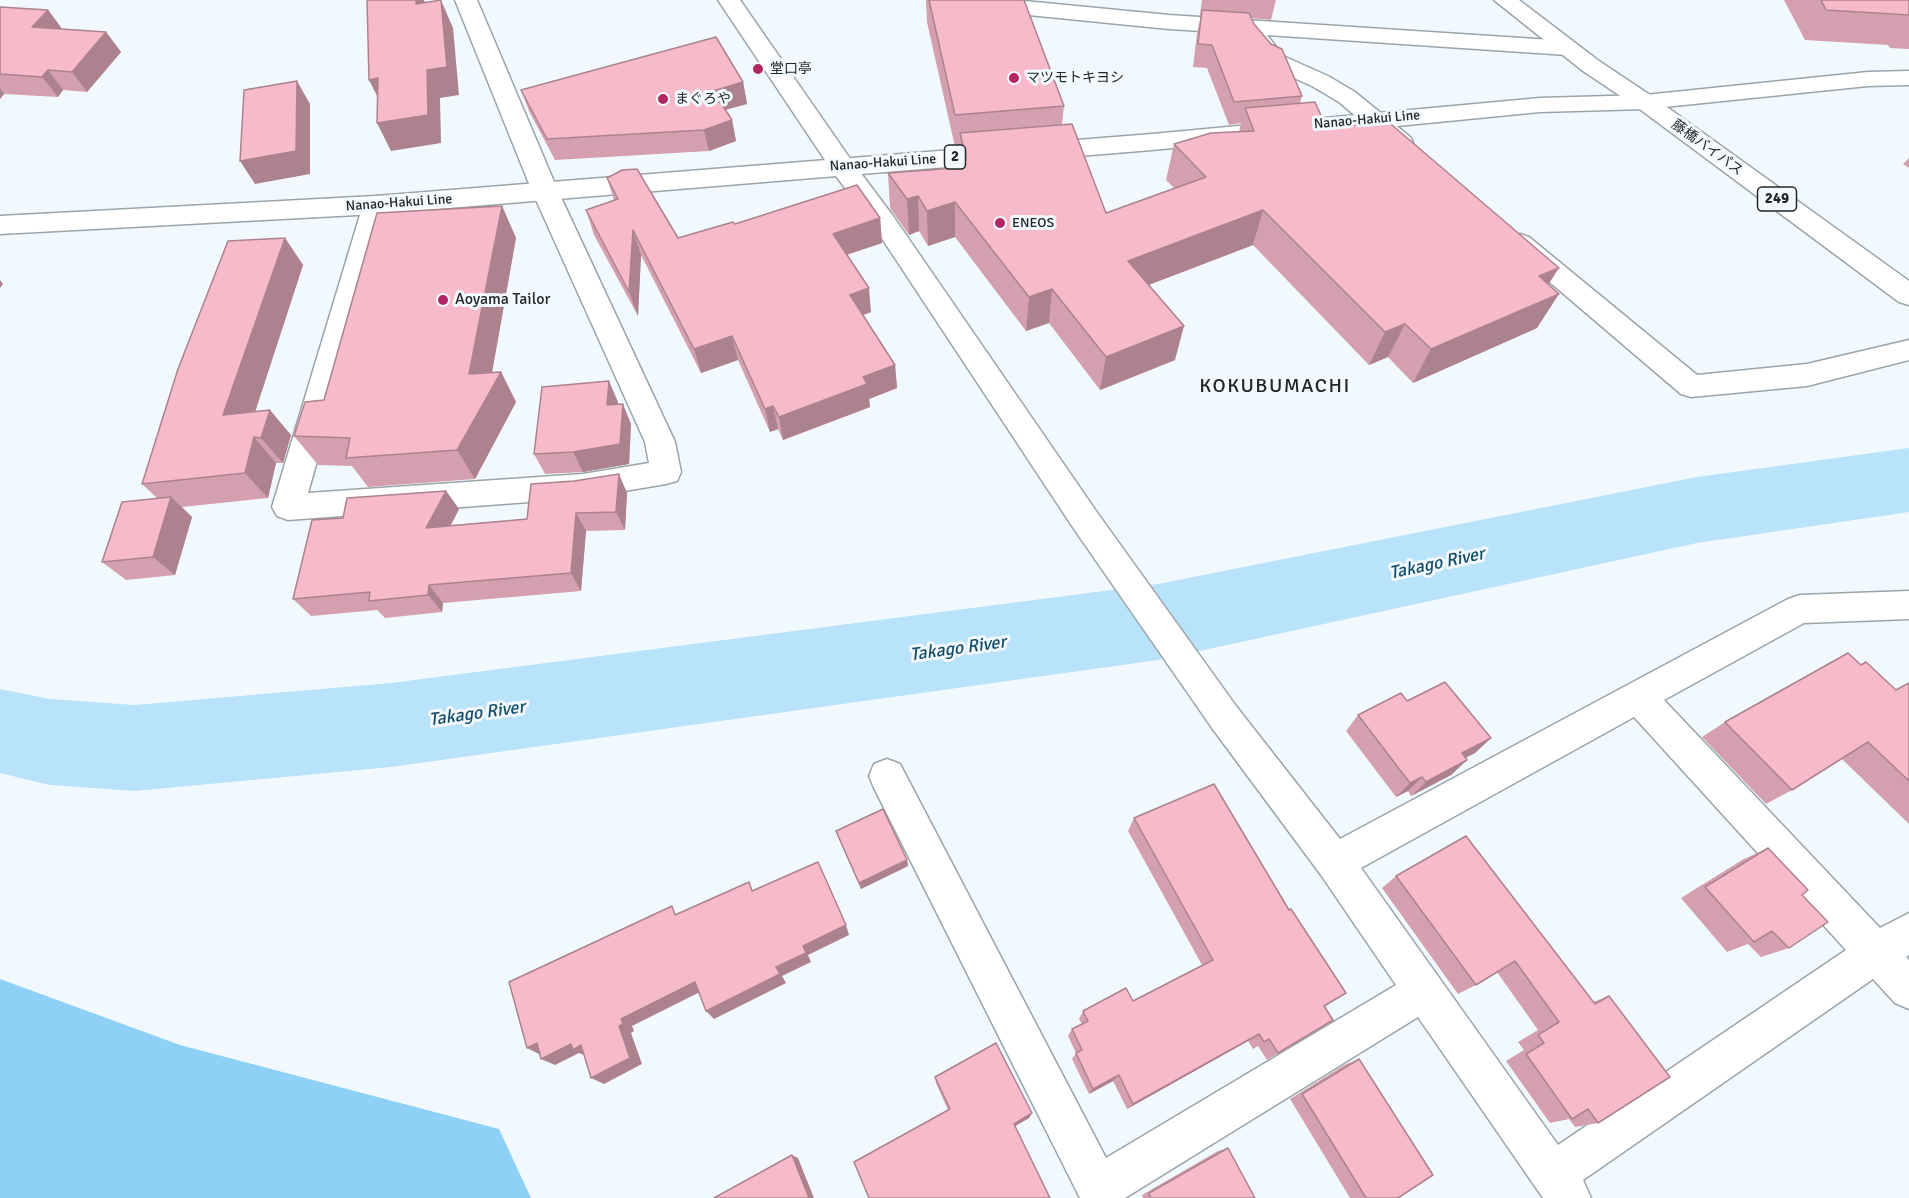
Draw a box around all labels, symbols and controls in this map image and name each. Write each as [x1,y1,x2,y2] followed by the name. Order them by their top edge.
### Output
[770,61,812,77] place label: 堂口亭
[751,62,765,76] marker: 堂口亭
[1026,70,1124,86] place label: マツモトキヨシ
[1007,71,1021,85] marker: マツモトキヨシ
[675,91,731,107] place label: まぐろや
[656,92,670,106] marker: まぐろや
[1313,107,1421,133] street label: Nanao-Hakui Line
[1668,117,1746,179] street label: 藤橋バイパス
[944,145,966,169] road number: 2
[829,151,937,175] street label: Nanao-Hakui Line
[1758,187,1796,211] road number: 249
[345,191,453,215] street label: Nanao-Hakui Line
[1012,215,1054,231] place label: ENEOS
[993,216,1007,230] marker: ENEOS
[455,290,550,310] place label: Aoyama Tailor
[436,293,450,307] marker: Aoyama Tailor
[1199,375,1351,399] district label: KOKUBUMACHI
[1387,543,1487,585] water label: Takago River
[909,632,1007,666] water label: Takago River
[428,697,526,731] water label: Takago River

